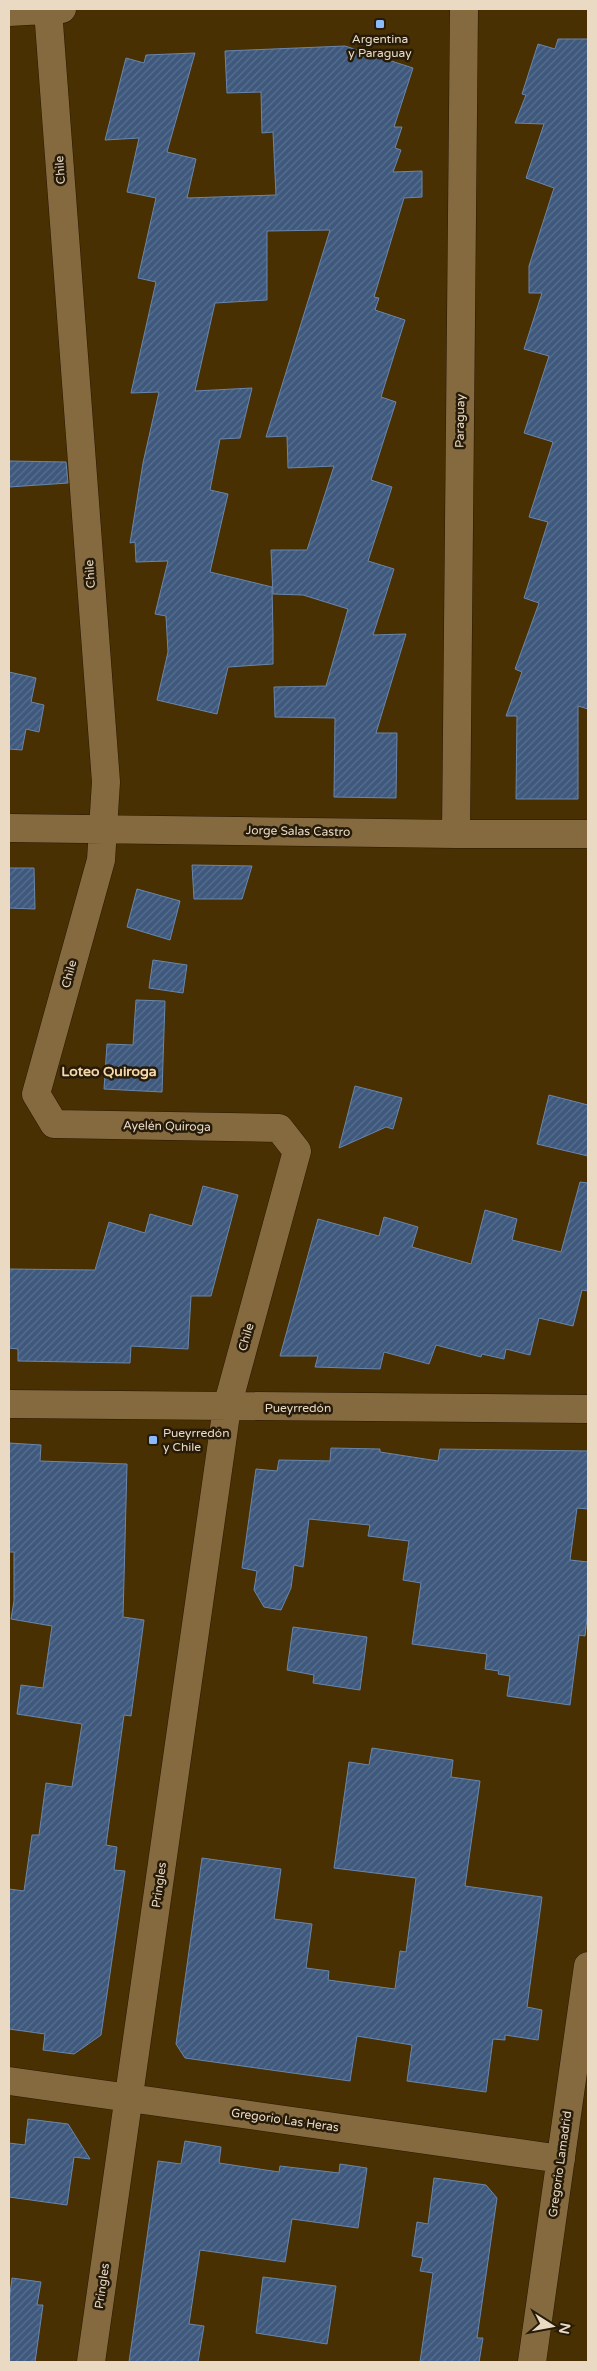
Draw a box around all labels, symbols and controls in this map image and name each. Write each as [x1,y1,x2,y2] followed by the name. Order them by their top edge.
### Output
[374,18,386,30] marker: Argentina y Paraguay
[348,32,412,60] place label: Argentina y Paraguay
[52,155,68,185] street label: Chile
[453,393,467,448] street label: Paraguay
[82,559,98,589] street label: Chile
[246,823,350,839] street label: Jorge Salas Castro
[59,958,79,990] street label: Chile
[61,1063,157,1080] district label: Loteo Quiroga
[123,1118,211,1134] street label: Ayelén Quiroga
[235,1321,257,1353] street label: Chile
[265,1401,331,1415] street label: Pueyrredón
[163,1426,229,1454] place label: Pueyrredón y Chile
[147,1434,159,1446] marker: Pueyrredón y Chile
[149,1861,169,1909] street label: Pringles
[230,2106,340,2135] street label: Gregorio Las Heras
[546,2110,574,2218] street label: Gregorio Lamadrid
[92,2262,112,2310] street label: Pringles
[527,2301,577,2351] north arrow
[555,2321,574,2336] text: N

